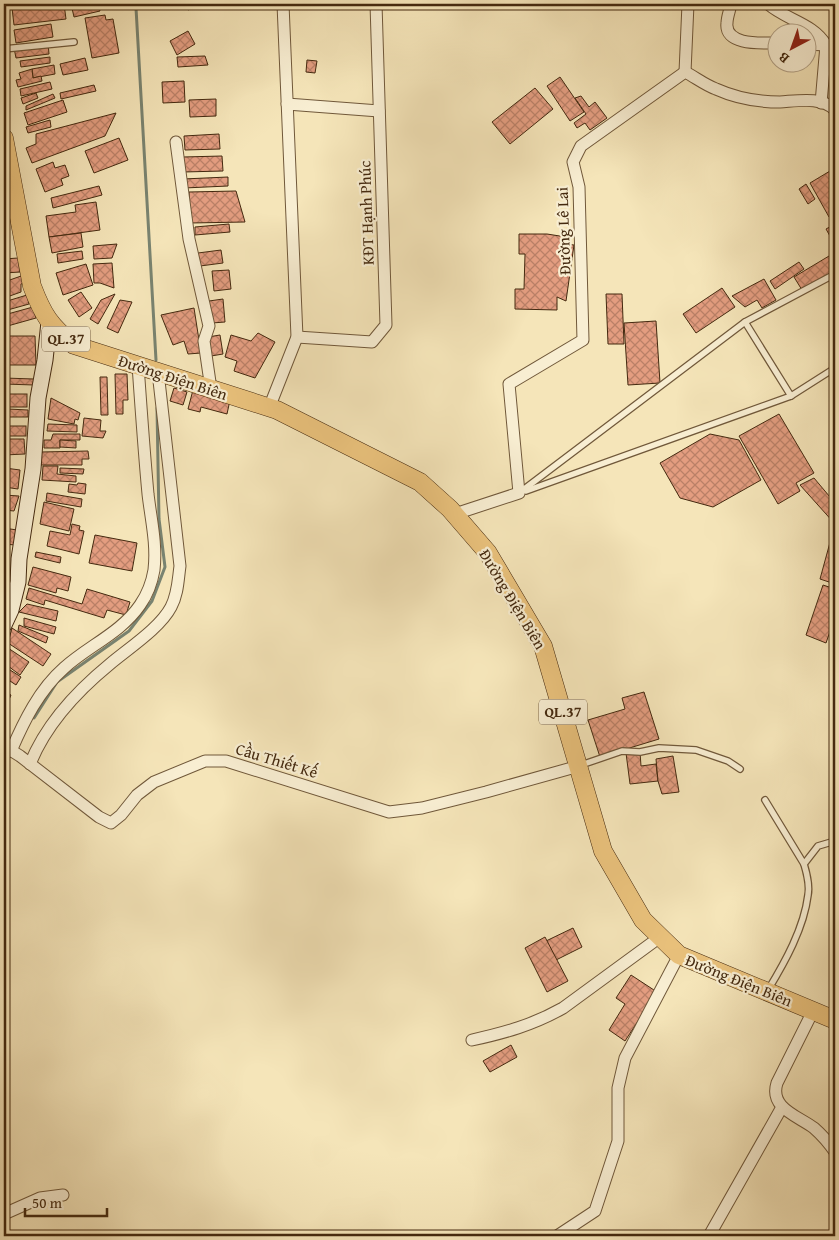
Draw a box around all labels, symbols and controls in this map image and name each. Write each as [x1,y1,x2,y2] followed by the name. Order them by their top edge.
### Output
[766,22,816,72] north arrow
[774,47,793,68] text: B
[352,160,380,266] street label: KĐT Hạnh Phúc
[549,186,577,275] street label: Đường Lê Lai
[42,326,90,352] road number: QL.37
[115,348,231,406] street label: Đường Điện Biên
[473,544,553,654] street label: Đường Điện Biên
[539,700,587,724] road number: QL.37
[233,736,321,784] street label: Cầu Thiết Kế
[682,948,796,1012] street label: Đường Điện Biên
[25,1185,108,1217] scale bar
[32,1192,63,1213] text: 50 m

